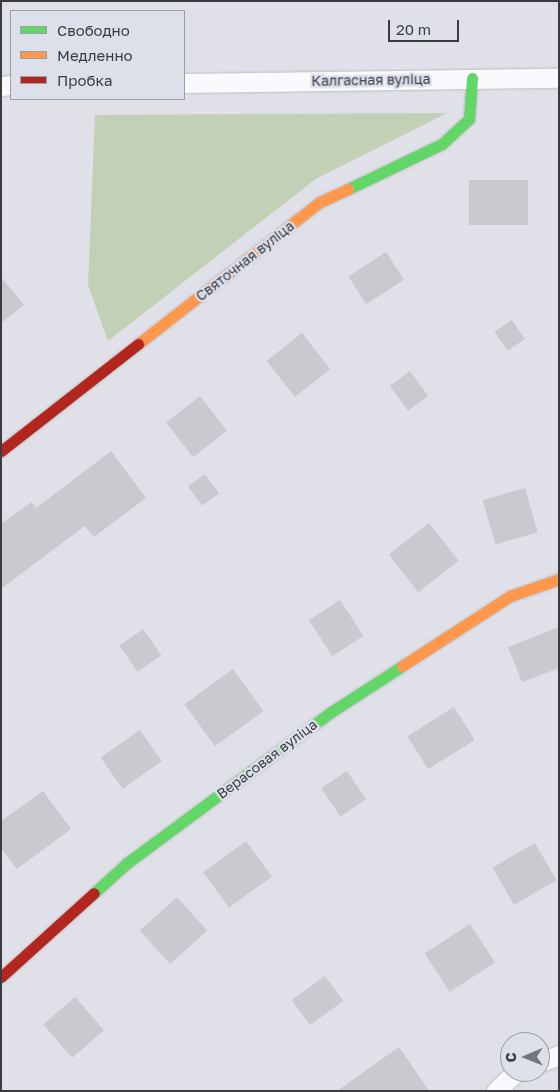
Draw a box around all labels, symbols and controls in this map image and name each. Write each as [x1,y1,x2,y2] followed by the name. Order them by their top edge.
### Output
[10,10,185,100] legend
[390,10,461,42] scale bar
[396,20,431,38] text: 20 m
[57,21,130,39] text: Свободно
[57,46,133,64] text: Медленно
[57,71,112,89] text: Пробка
[311,71,431,89] street label: Калгасная вуліца
[193,217,297,305] street label: Святочная вуліца
[214,716,320,802] street label: Верасовая вуліца
[500,1032,550,1082] north arrow
[502,1052,519,1062] text: С

